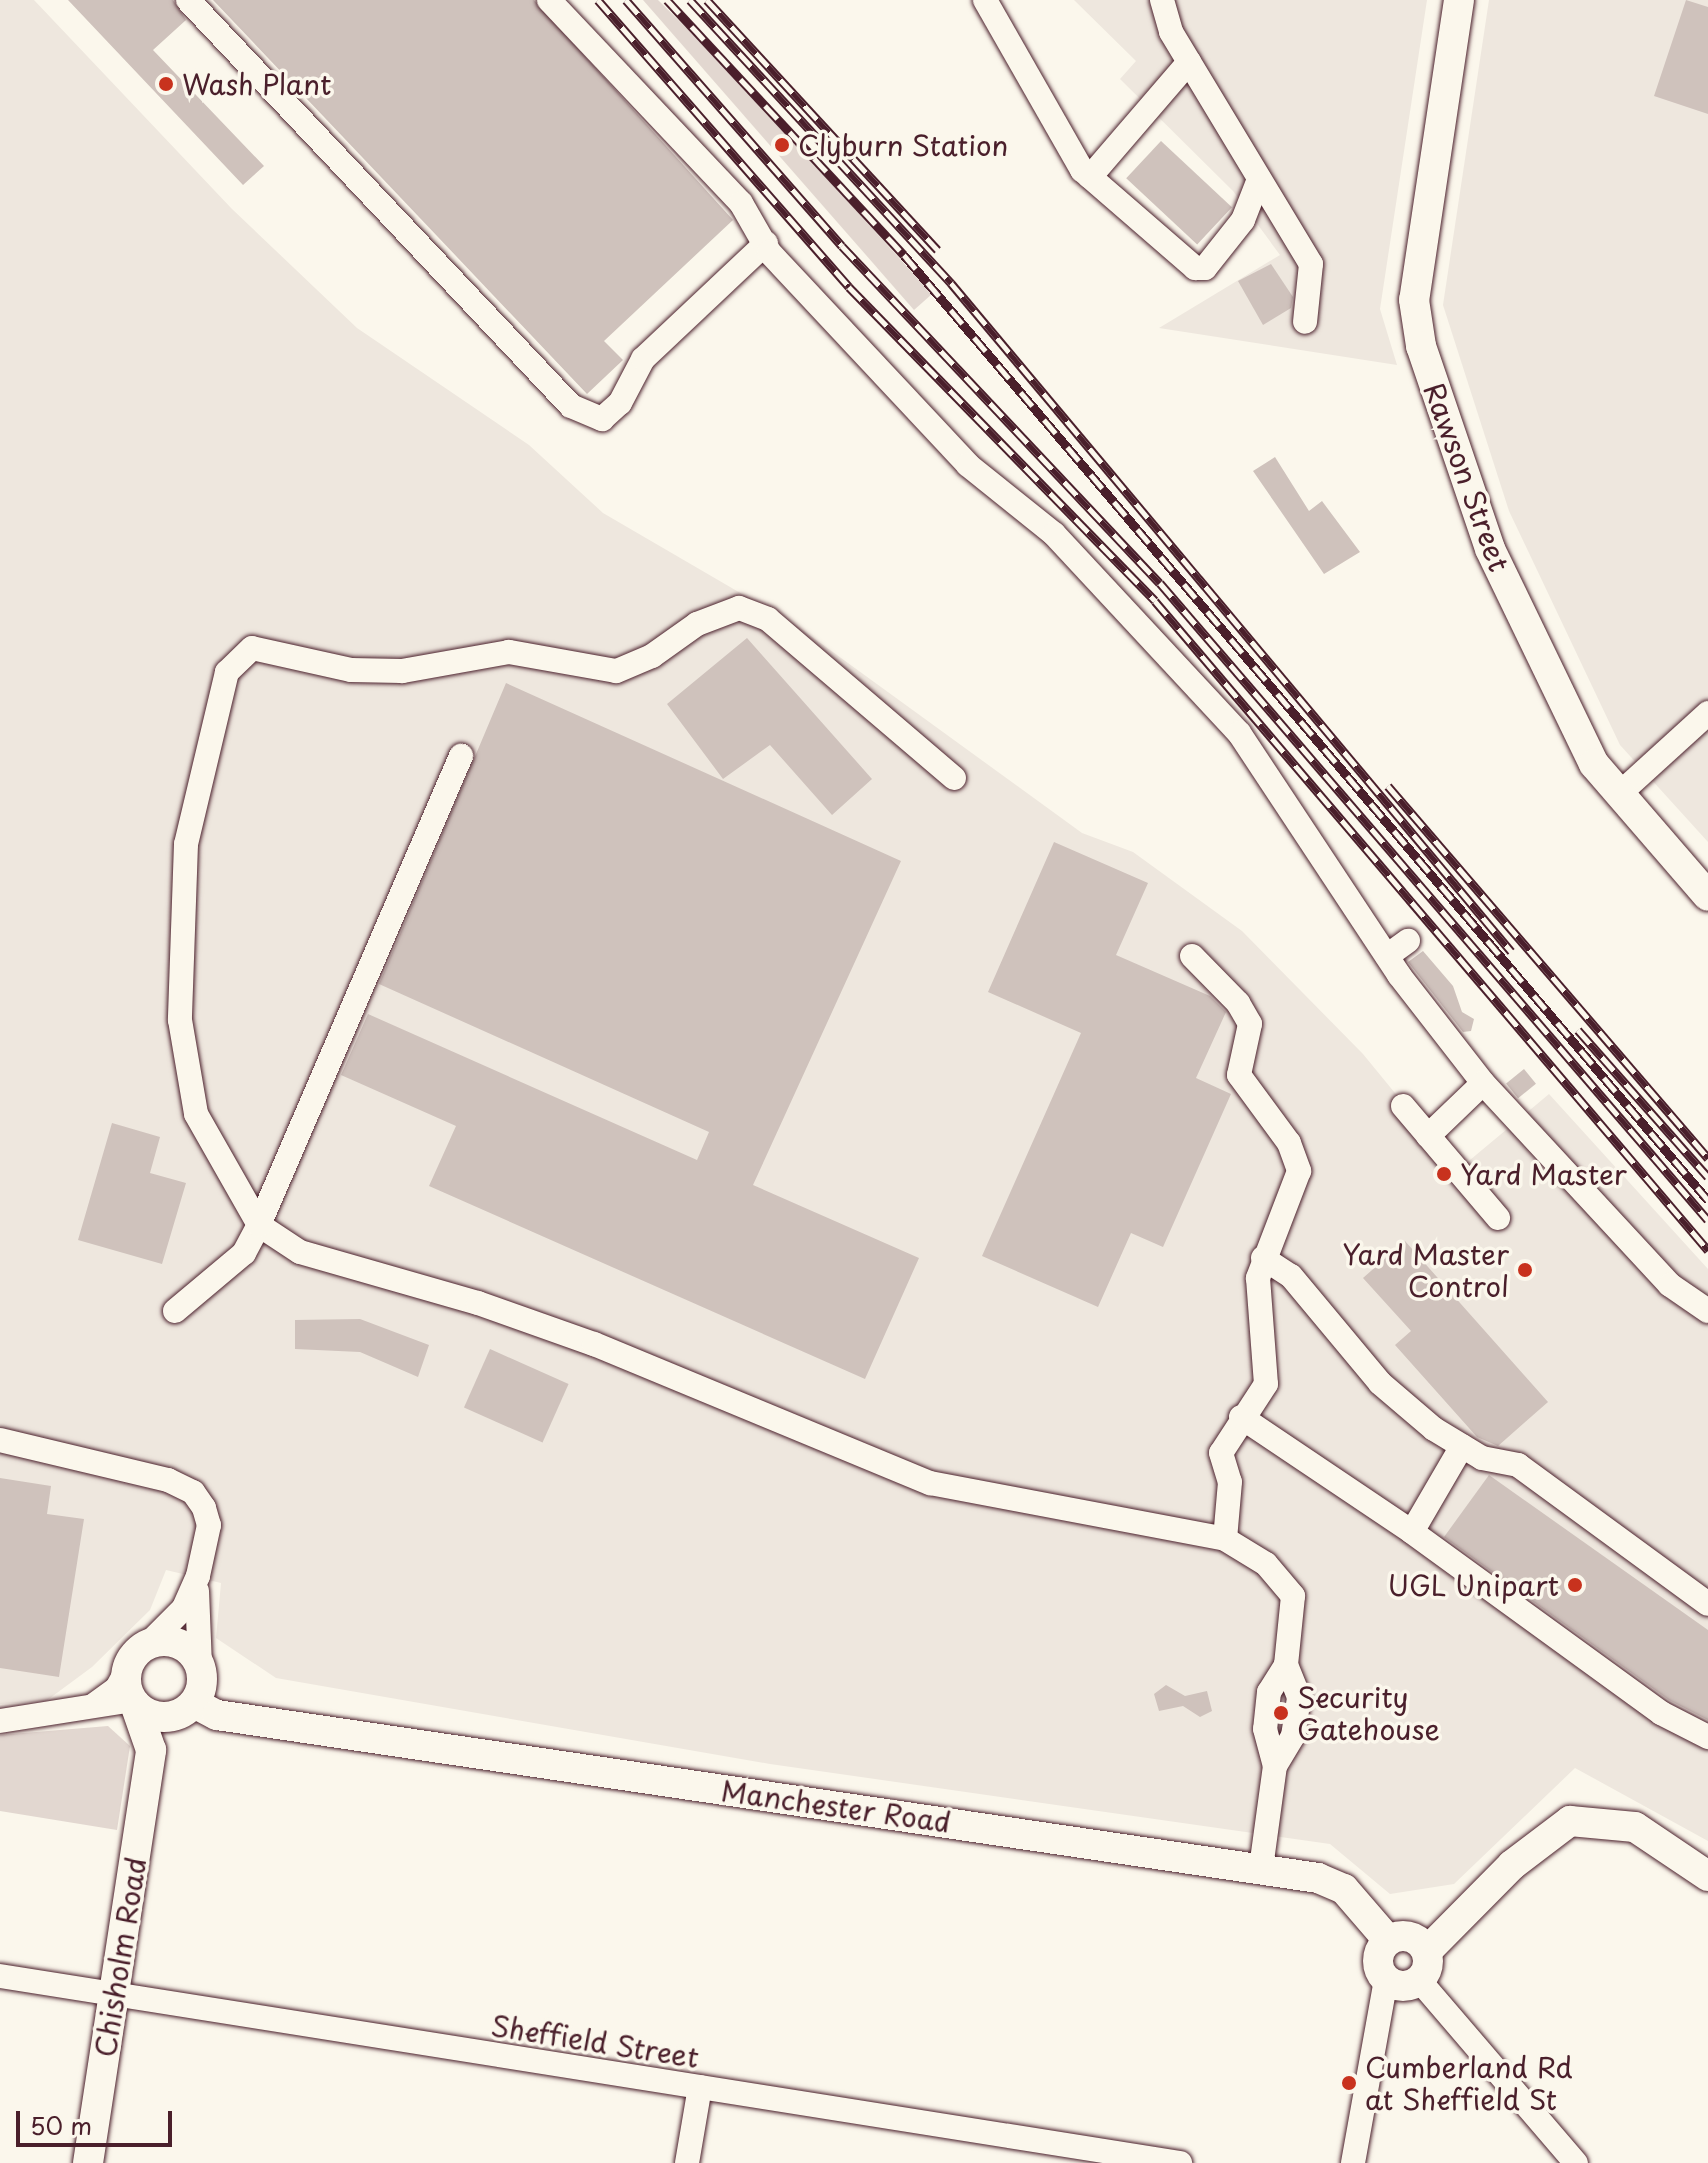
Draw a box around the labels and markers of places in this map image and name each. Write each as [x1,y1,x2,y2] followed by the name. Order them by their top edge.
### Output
[182,67,334,101] place label: Wash Plant
[157,75,175,93] marker: Wash Plant
[798,128,1010,162] place label: Clyburn Station
[773,136,791,154] marker: Clyburn Station
[1460,1157,1627,1191] place label: Yard Master
[1435,1165,1453,1183] marker: Yard Master
[1342,1237,1509,1303] place label: Yard Master Control
[1516,1261,1534,1279] marker: Yard Master Control
[1382,1568,1559,1602] place label: UGL Unipart
[1566,1576,1584,1594] marker: UGL Unipart
[1297,1680,1440,1746] place label: Security Gatehouse
[1272,1704,1290,1722] marker: Security Gatehouse
[1365,2050,1573,2116] place label: Cumberland Rd at Sheffield St
[1340,2074,1358,2092] marker: Cumberland Rd at Sheffield St

